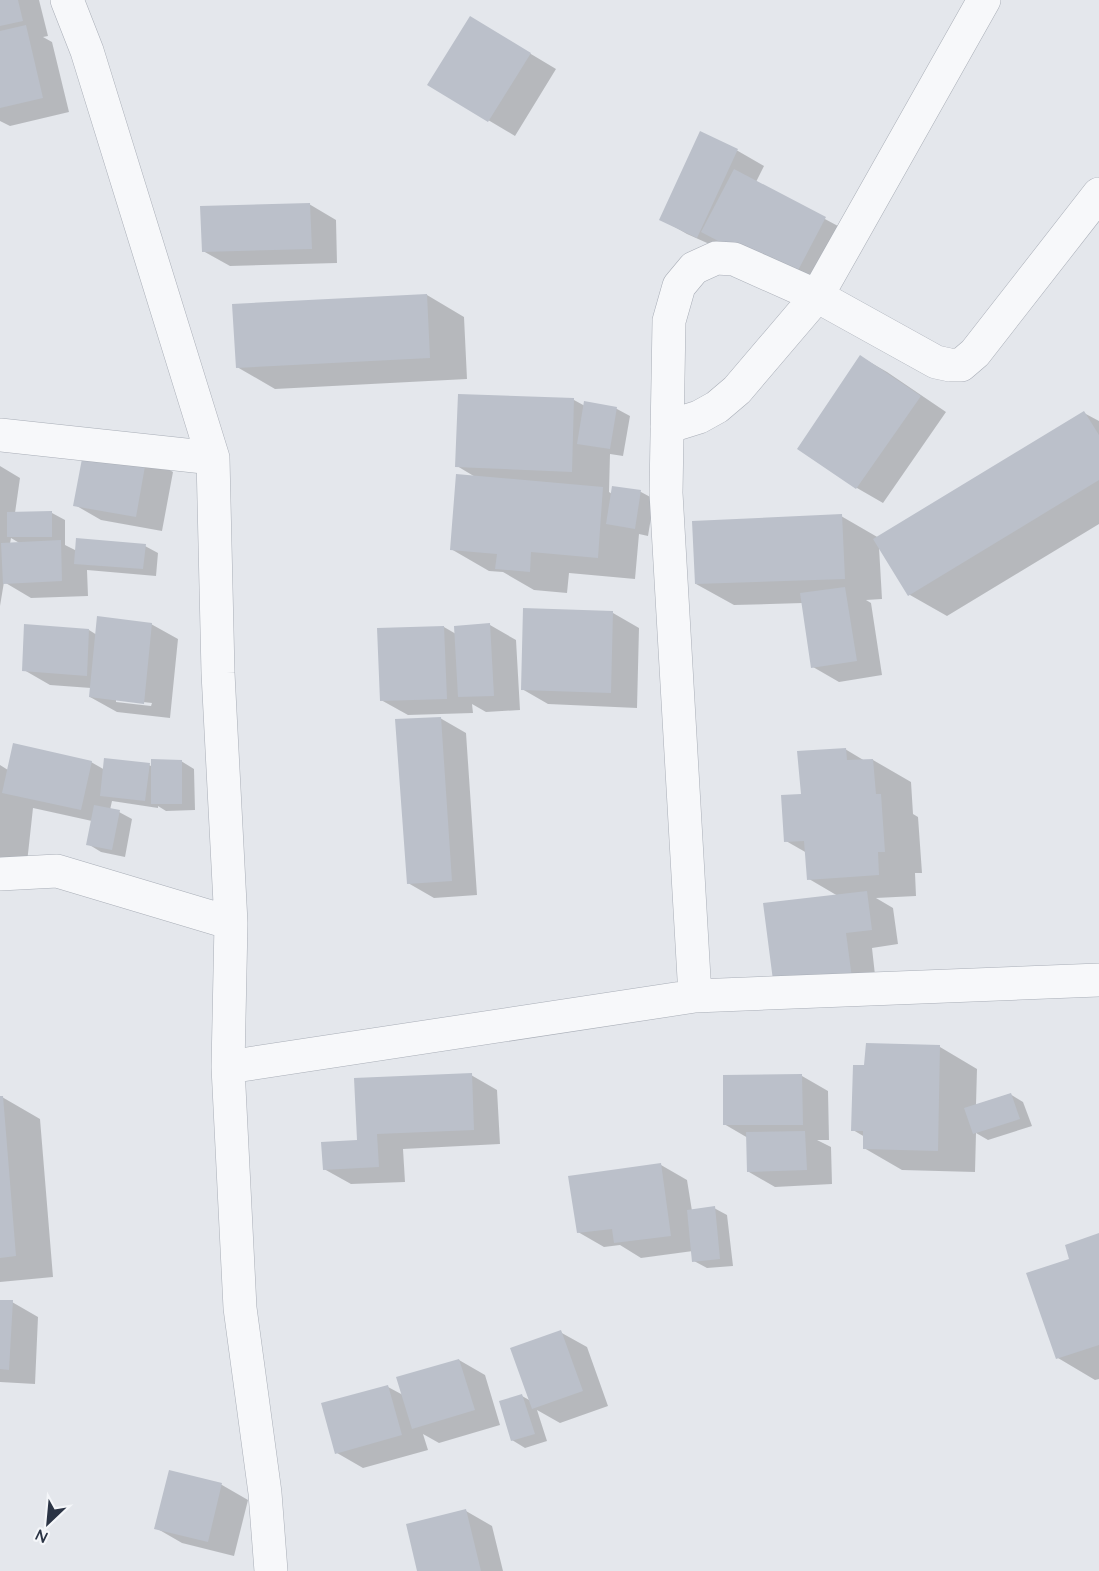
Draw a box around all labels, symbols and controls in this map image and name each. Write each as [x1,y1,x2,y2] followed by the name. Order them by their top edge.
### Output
[18,1493,78,1553] north arrow
[32,1525,51,1548] text: N

